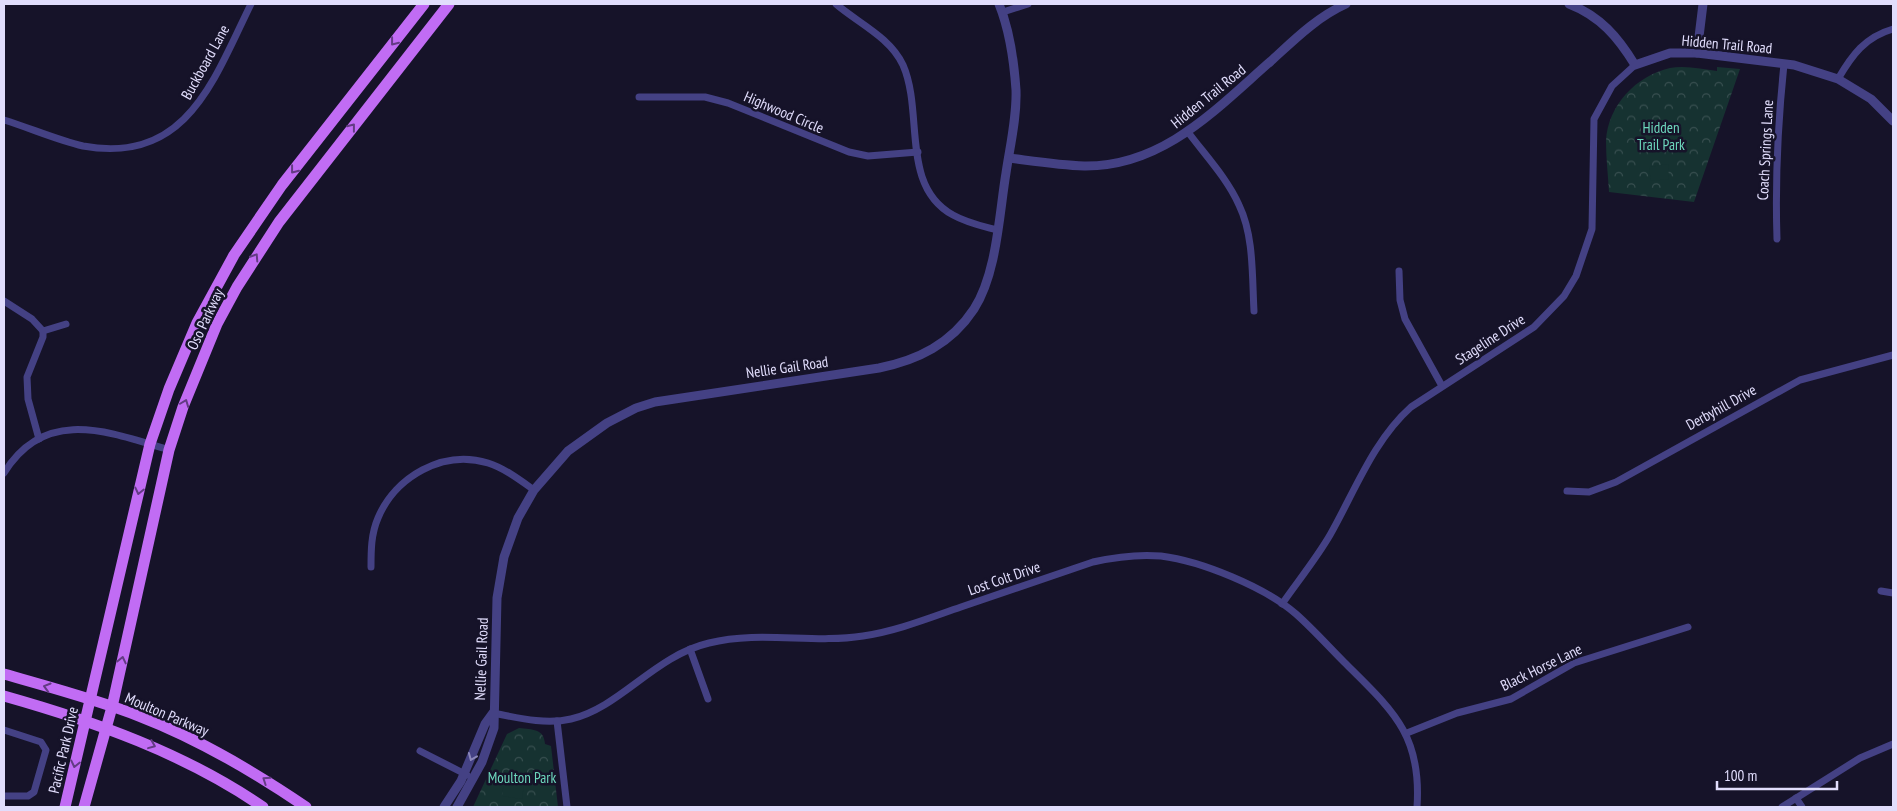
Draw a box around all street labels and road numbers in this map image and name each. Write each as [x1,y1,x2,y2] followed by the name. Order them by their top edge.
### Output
[177,21,233,103] street label: Buckboard Lane
[1681,31,1773,57] street label: Hidden Trail Road
[1167,60,1249,132] street label: Hidden Trail Road
[741,87,827,137] street label: Highwood Circle
[1753,99,1777,201] street label: Coach Springs Lane
[182,285,228,353] street label: Oso Parkway
[1452,309,1528,369] street label: Stageline Drive
[745,352,829,382] street label: Nellie Gail Road
[1683,380,1759,434] street label: Derbyhill Drive
[965,557,1043,599] street label: Lost Colt Drive
[470,617,492,701] street label: Nellie Gail Road
[1497,639,1585,695] street label: Black Horse Lane
[122,688,212,740] street label: Moulton Parkway
[44,705,82,795] street label: Pacific Park Drive

